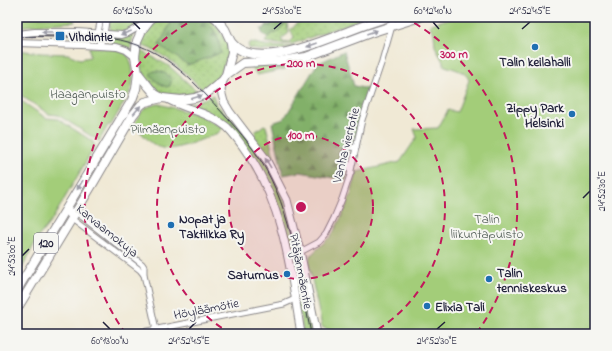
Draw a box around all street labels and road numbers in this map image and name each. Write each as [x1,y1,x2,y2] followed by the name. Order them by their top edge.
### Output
[328,106,365,186] street label: Vanha viertotie
[72,200,142,262] street label: Karvaamokuja
[284,232,317,311] street label: Pitäjänmäentie
[34,233,58,253] road number: 120
[172,294,241,326] street label: Höyläämötie

